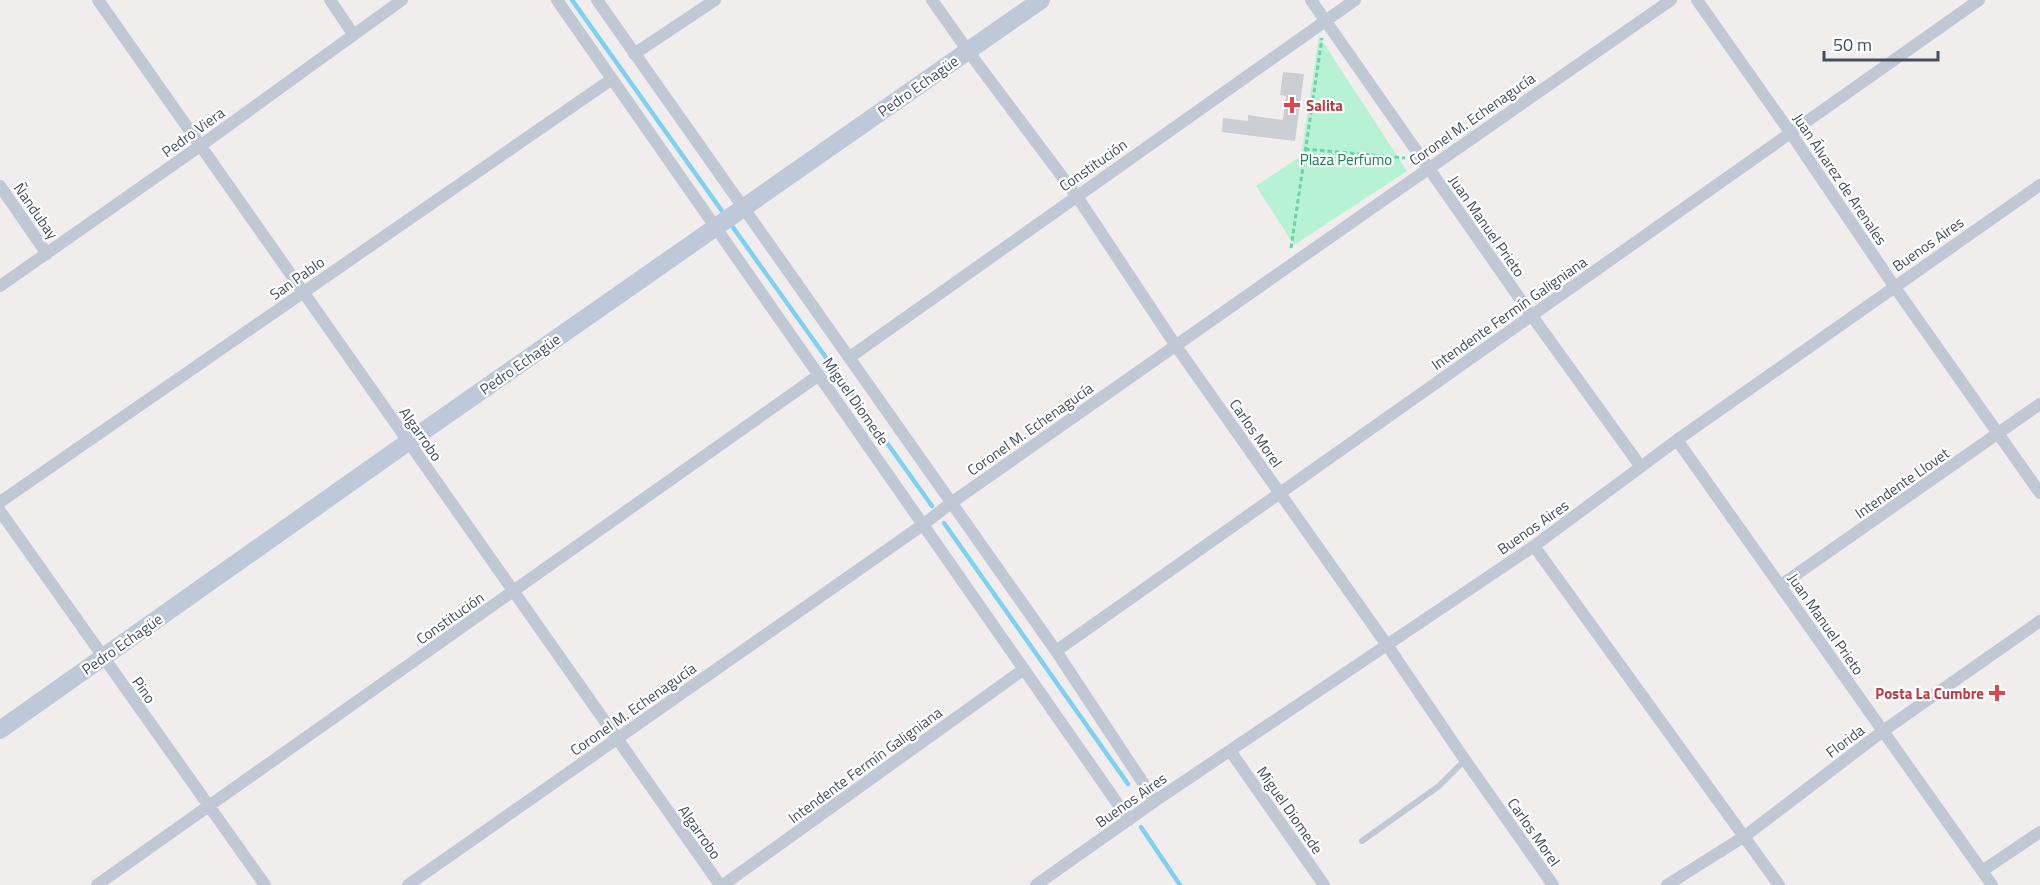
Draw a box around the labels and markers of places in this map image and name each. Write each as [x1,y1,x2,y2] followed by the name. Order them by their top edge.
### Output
[1306,94,1343,117] place label: Salita
[1283,96,1301,114] marker: Salita
[1875,682,1984,705] place label: Posta La Cumbre
[1988,684,2006,702] marker: Posta La Cumbre

